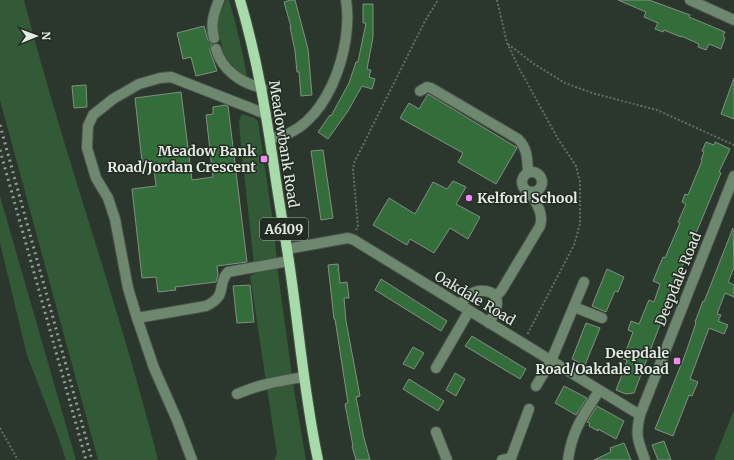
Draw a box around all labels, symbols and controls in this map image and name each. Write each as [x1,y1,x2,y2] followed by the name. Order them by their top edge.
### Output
[16,16,56,56] north arrow
[39,31,53,41] text: N
[265,79,303,209] street label: Meadowbank Road
[107,142,257,176] place label: Meadow Bank Road/Jordan Crescent
[259,154,269,164] marker: Meadow Bank Road/Jordan Crescent
[477,189,578,207] place label: Kelford School
[464,193,474,203] marker: Kelford School
[260,218,308,240] road number: A6109
[651,229,705,329] street label: Deepdale Road
[431,267,519,330] street label: Oakdale Road
[535,344,669,378] place label: Deepdale Road/Oakdale Road
[672,356,682,366] marker: Deepdale Road/Oakdale Road

